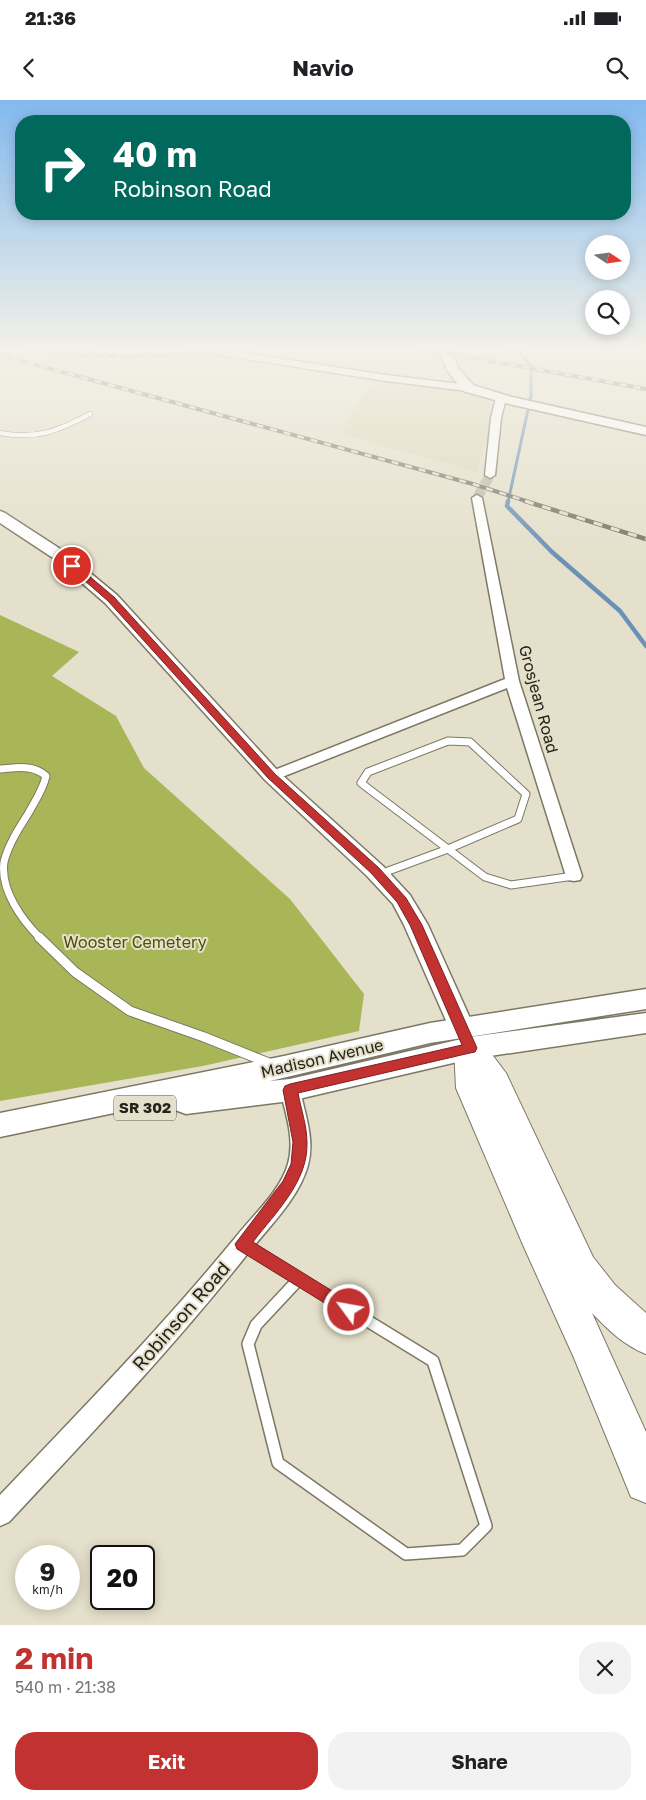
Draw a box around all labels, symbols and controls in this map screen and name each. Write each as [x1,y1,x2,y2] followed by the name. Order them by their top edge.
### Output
[25,6,76,29] text: 21:36
[15,54,43,82] icon: back
[292,54,354,81] text: Navio
[603,54,631,82] icon: search
[113,133,197,175] text: 40 m
[30,135,95,200] icon: right
[113,175,272,202] text: Robinson Road
[585,235,630,280] north arrow
[585,235,630,335] map controls
[585,290,630,335] button: search
[51,545,93,587] pin
[58,552,86,580] icon: arrive
[515,643,563,755] street label: Grosjean Road
[63,932,207,952] park label: Wooster Cemetery
[259,1034,385,1082] street label: Madison Avenue
[114,1096,176,1120] road number: SR 302
[127,1256,234,1375] street label: Robinson Road
[322,1283,374,1335] position arrow
[90,1545,155,1610] speed limit sign: 20
[40,1556,55,1587] text: 9
[32,1582,63,1597] text: km/h
[15,1640,93,1676] text: 2 min
[579,1642,631,1694] button: close
[15,1677,116,1697] text: 540 m · 21:38
[15,1732,318,1790] button: Exit
[328,1732,631,1790] button: Share

